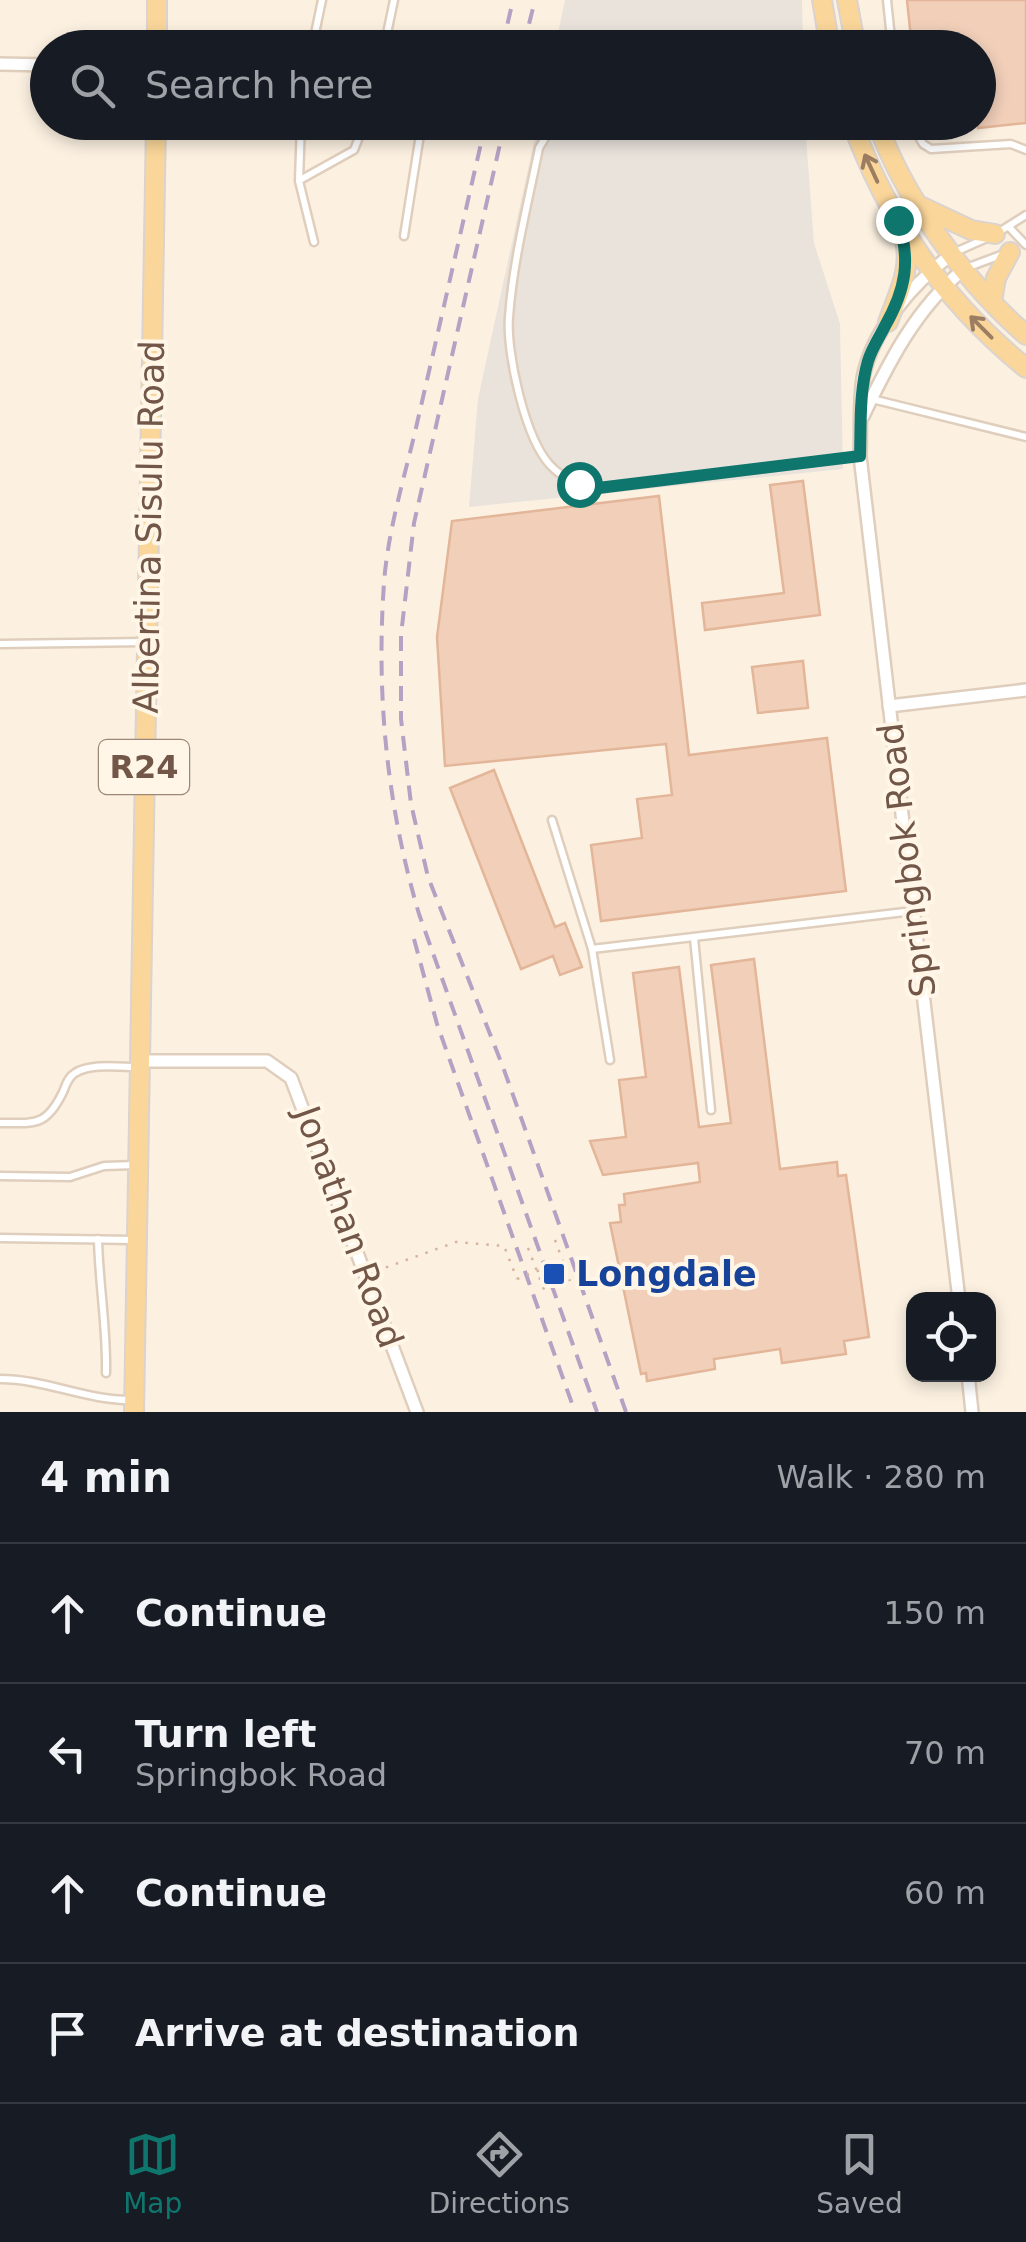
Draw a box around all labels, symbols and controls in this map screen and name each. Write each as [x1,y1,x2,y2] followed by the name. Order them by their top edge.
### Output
[30,30,996,140] search box
[65,58,120,113] icon: search
[145,63,373,107] text: Search here
[860,154,879,184] one-way arrow
[876,198,922,244] route end
[970,315,994,339] one-way arrow
[126,340,172,714] street label: Albertina Sisulu Road
[557,462,603,508] route start
[870,721,944,999] street label: Springbok Road
[99,740,189,794] road number: R24
[286,1099,411,1353] street label: Jonathan Road
[576,1254,757,1294] place label: Longdale
[541,1261,567,1287] marker: Longdale
[906,1292,996,1382] map controls
[906,1292,996,1382] button: locate
[40,1453,172,1502] text: 4 min
[776,1458,986,1496] text: Walk · 280 m
[40,1586,95,1641] icon: ahead
[135,1591,327,1635] text: Continue
[884,1594,986,1632] text: 150 m
[135,1712,316,1756] text: Turn left
[40,1726,95,1781] icon: left
[904,1734,986,1772] text: 70 m
[135,1756,387,1794] text: Springbok Road
[40,1866,95,1921] icon: ahead
[135,1871,327,1915] text: Continue
[904,1874,986,1912] text: 60 m
[40,2006,95,2061] icon: arrive
[135,2011,580,2055] text: Arrive at destination
[123,2127,182,2220] tab: Map
[429,2127,570,2220] tab: Directions
[816,2127,903,2220] tab: Saved

